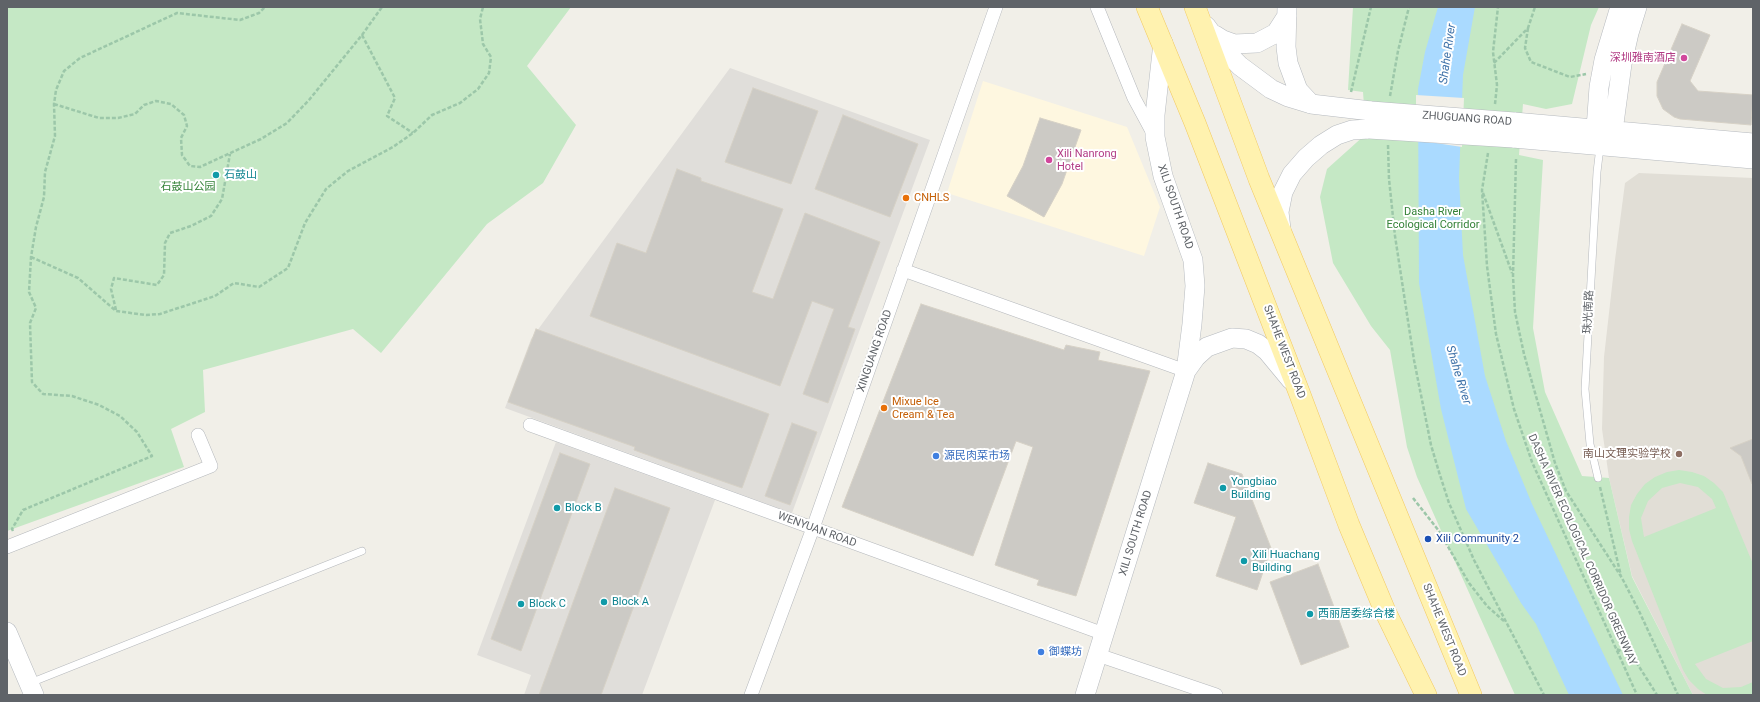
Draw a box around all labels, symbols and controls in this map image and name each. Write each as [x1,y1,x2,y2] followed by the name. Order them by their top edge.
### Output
[1437,23,1459,85] water label: Shahe River
[1610,51,1676,65] place label: 深圳雅南酒店
[1679,53,1689,63] marker: 深圳雅南酒店
[1422,109,1512,129] street label: ZHUGUANG ROAD
[1057,147,1117,173] place label: Xili Nanrong Hotel
[1044,155,1054,165] marker: Xili Nanrong Hotel
[1154,163,1196,251] street label: XILI SOUTH ROAD
[224,168,257,182] place label: 石鼓山
[211,170,221,180] marker: 石鼓山
[161,180,215,194] park label: 石鼓山公园
[914,191,949,205] place label: CNHLS
[901,193,911,203] marker: CNHLS
[1387,205,1479,231] park label: Dasha River Ecological Corridor
[1581,290,1597,334] street label: 珠光南路
[1260,303,1308,401] street label: SHAHE WEST ROAD
[855,308,895,394] street label: XINGUANG ROAD
[1442,344,1474,406] water label: Shahe River
[892,395,954,421] place label: Mixue Ice Cream & Tea
[879,403,889,413] marker: Mixue Ice Cream & Tea
[1525,432,1639,668] street label: DASHA RIVER ECOLOGICAL CORRIDOR GREENWAY
[1583,447,1671,461] place label: 南山文理实验学校
[944,449,1010,463] place label: 源民肉菜市场
[1674,449,1684,459] marker: 南山文理实验学校
[931,451,941,461] marker: 源民肉菜市场
[1231,475,1277,501] place label: Yongbiao Building
[1218,483,1228,493] marker: Yongbiao Building
[1117,489,1155,577] street label: XILI SOUTH ROAD
[565,501,602,515] place label: Block B
[552,503,562,513] marker: Block B
[776,510,858,550] street label: WENYUAN ROAD
[1436,532,1519,546] place label: Xili Community 2
[1423,534,1433,544] marker: Xili Community 2
[1252,548,1320,574] place label: Xili Huachang Building
[1239,556,1249,566] marker: Xili Huachang Building
[1419,582,1469,678] street label: SHAHE WEST ROAD
[612,595,649,609] place label: Block A
[529,597,566,611] place label: Block C
[599,597,609,607] marker: Block A
[516,599,526,609] marker: Block C
[1318,607,1395,621] place label: 西丽居委综合楼
[1305,609,1315,619] marker: 西丽居委综合楼
[1049,645,1082,659] place label: 御蝶坊
[1036,647,1046,657] marker: 御蝶坊

